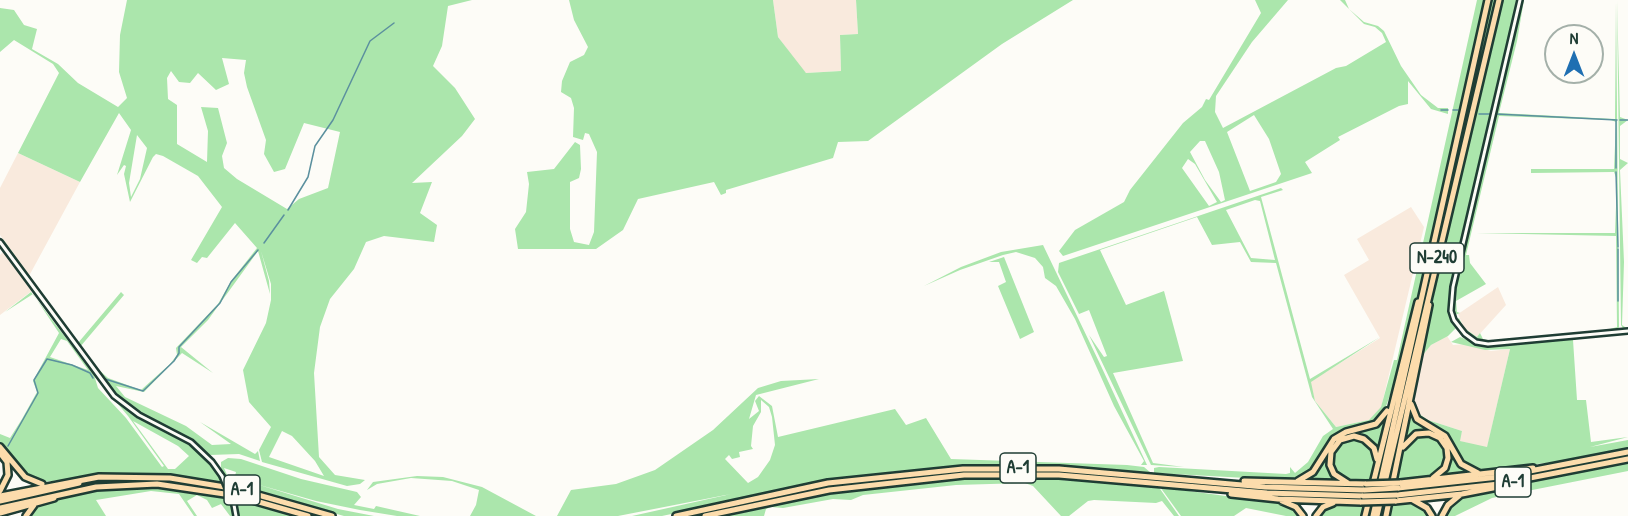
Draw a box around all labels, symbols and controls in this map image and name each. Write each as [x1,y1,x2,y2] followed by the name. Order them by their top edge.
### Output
[1544,24,1604,84] north arrow
[1570,27,1578,49] text: N
[1410,243,1464,273] road number: N-240
[1000,453,1036,483] road number: A-1
[1495,467,1531,497] road number: A-1
[224,475,260,505] road number: A-1

